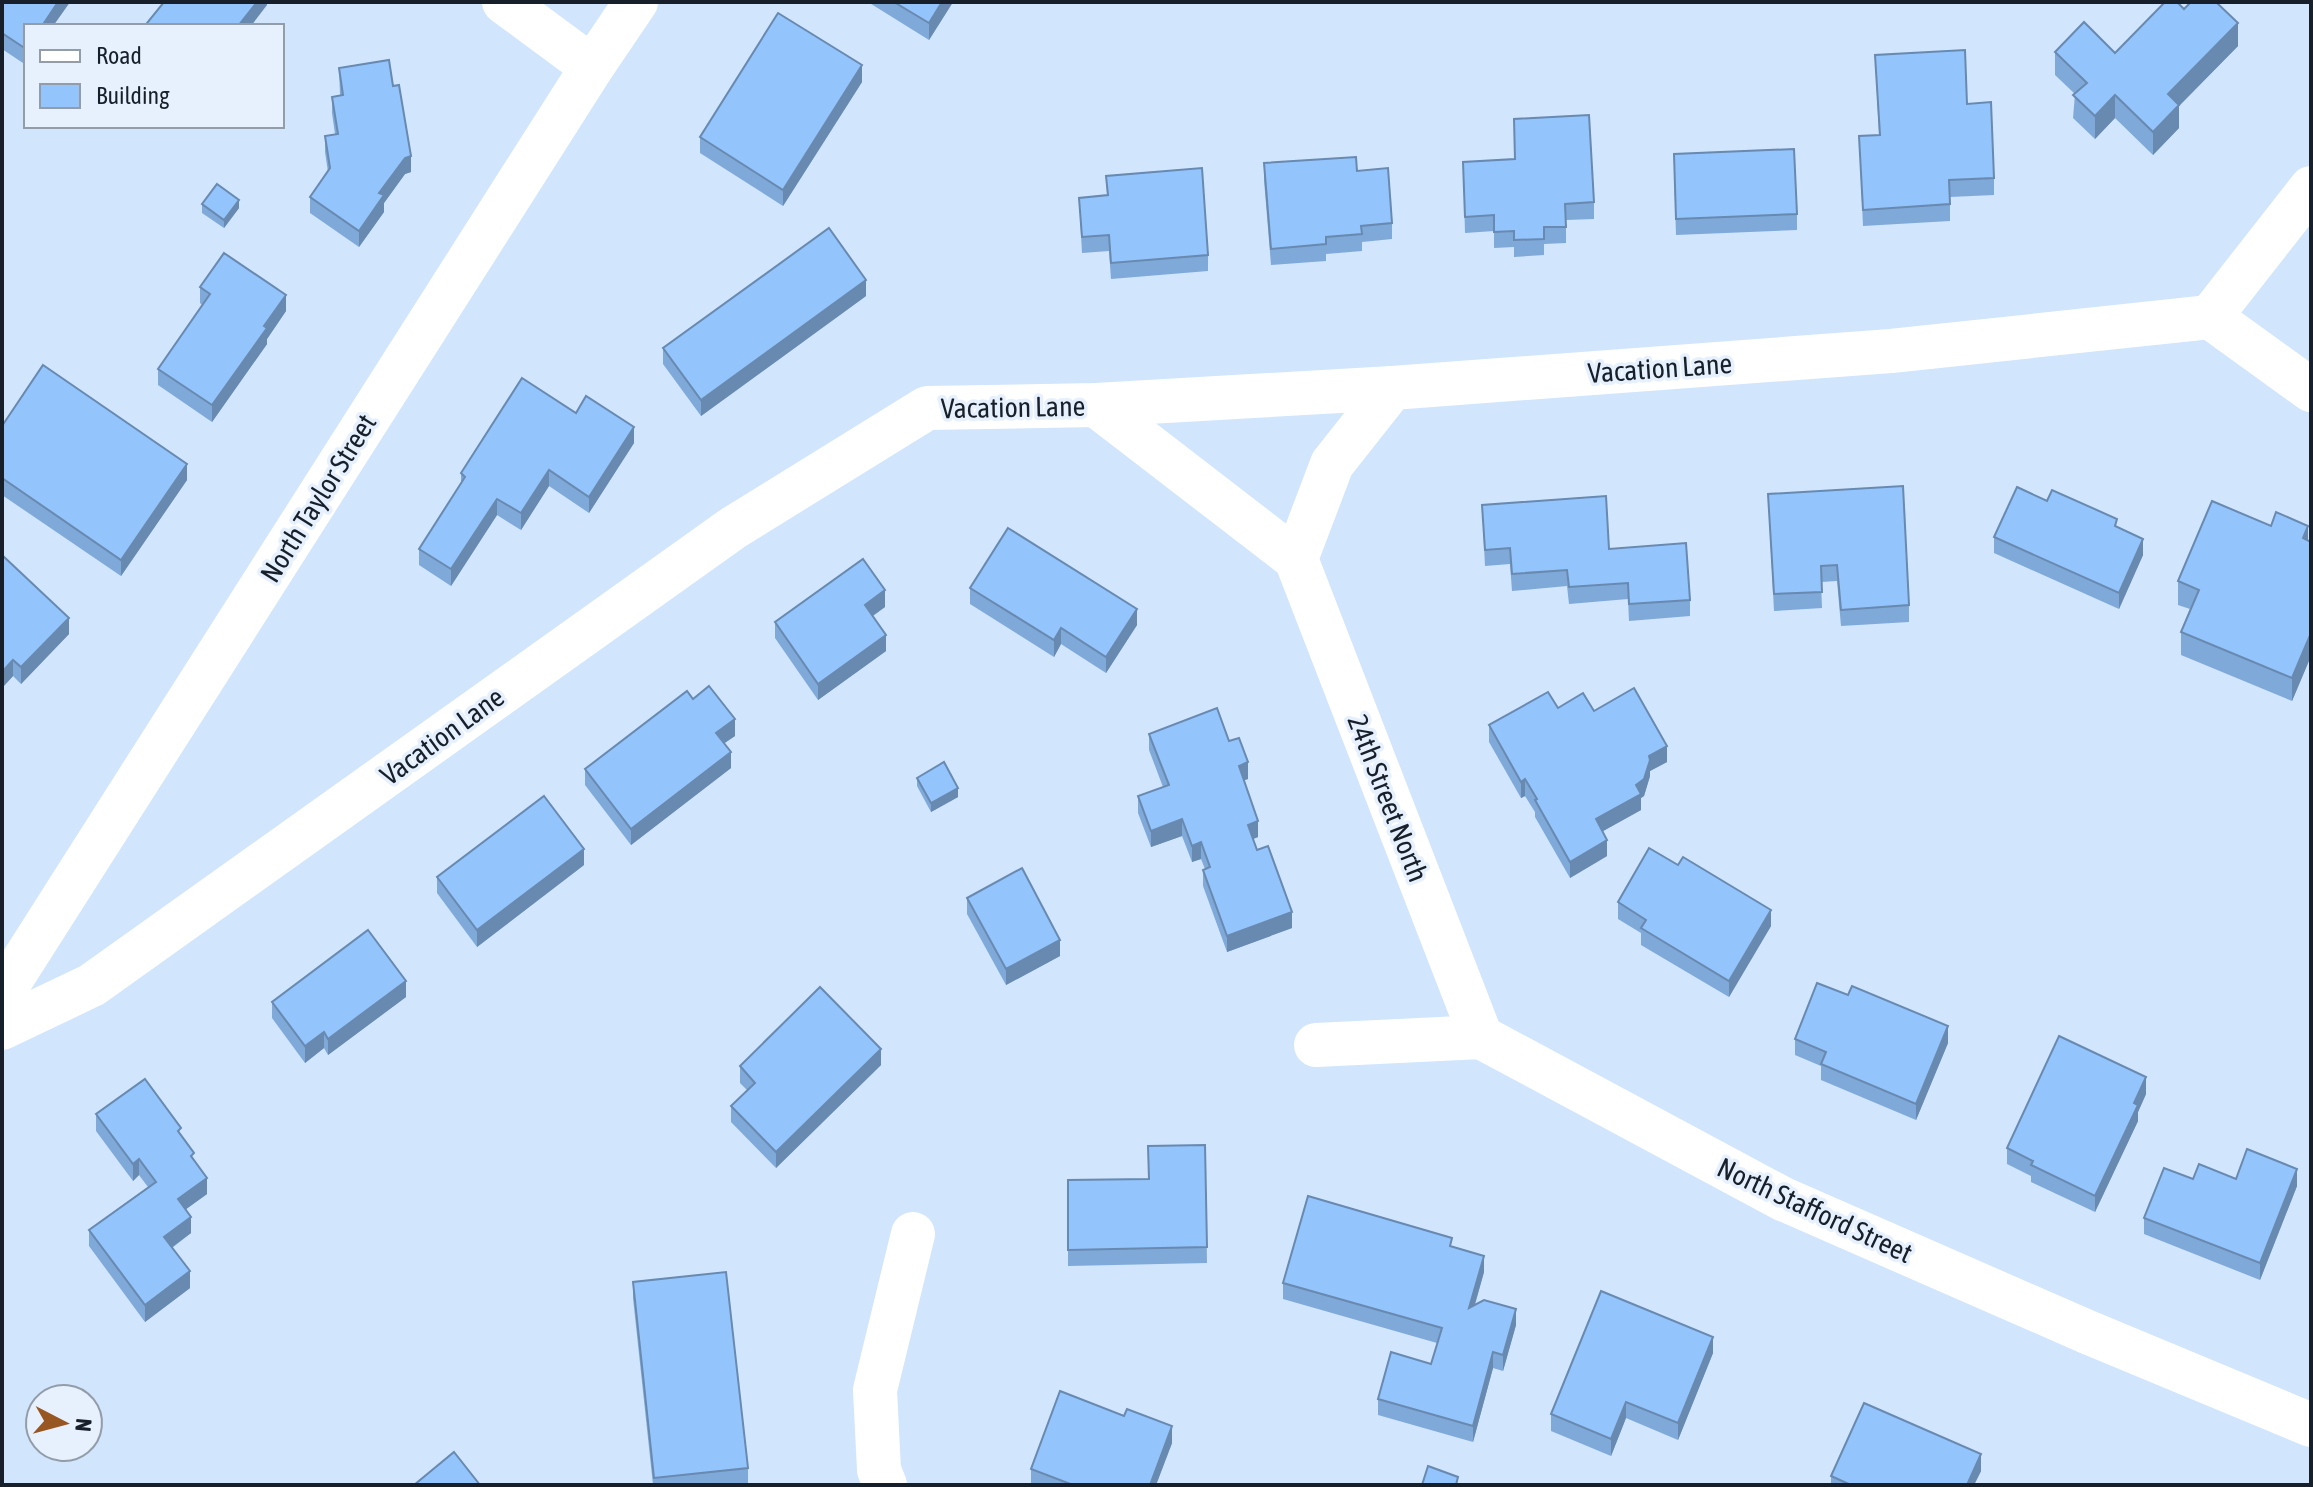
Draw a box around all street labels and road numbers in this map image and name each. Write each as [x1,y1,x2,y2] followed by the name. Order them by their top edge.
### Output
[1587,347,1733,389] street label: Vacation Lane
[940,390,1086,424] street label: Vacation Lane
[254,408,382,588] street label: North Taylor Street
[374,681,510,791] street label: Vacation Lane
[1341,710,1435,886] street label: 24th Street North
[1713,1151,1917,1269] street label: North Stafford Street

